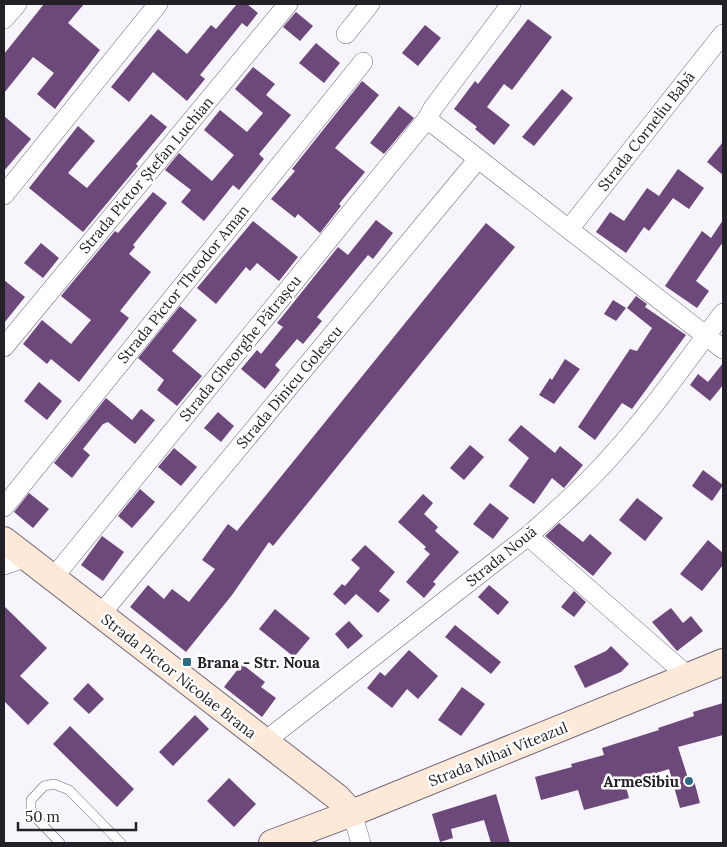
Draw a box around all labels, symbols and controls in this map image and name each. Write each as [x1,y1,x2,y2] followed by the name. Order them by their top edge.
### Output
[593,67,699,195] street label: Strada Corneliu Babă
[75,93,217,257] street label: Strada Pictor Ștefan Luchian
[113,201,253,367] street label: Strada Pictor Theodor Aman
[175,271,305,425] street label: Strada Gheorghe Pătrașcu
[232,322,346,452] street label: Strada Dinicu Golescu
[462,521,541,590] street label: Strada Nouă
[98,610,261,743] street label: Strada Pictor Nicolae Brana
[197,653,320,672] place label: Brana - Str. Noua
[181,656,193,668] marker: Brana - Str. Noua
[426,717,570,791] street label: Strada Mihai Viteazul
[604,772,679,791] place label: ArmeSibiu
[683,775,695,787] marker: ArmeSibiu
[18,800,135,832] scale bar
[25,807,60,826] text: 50 m

